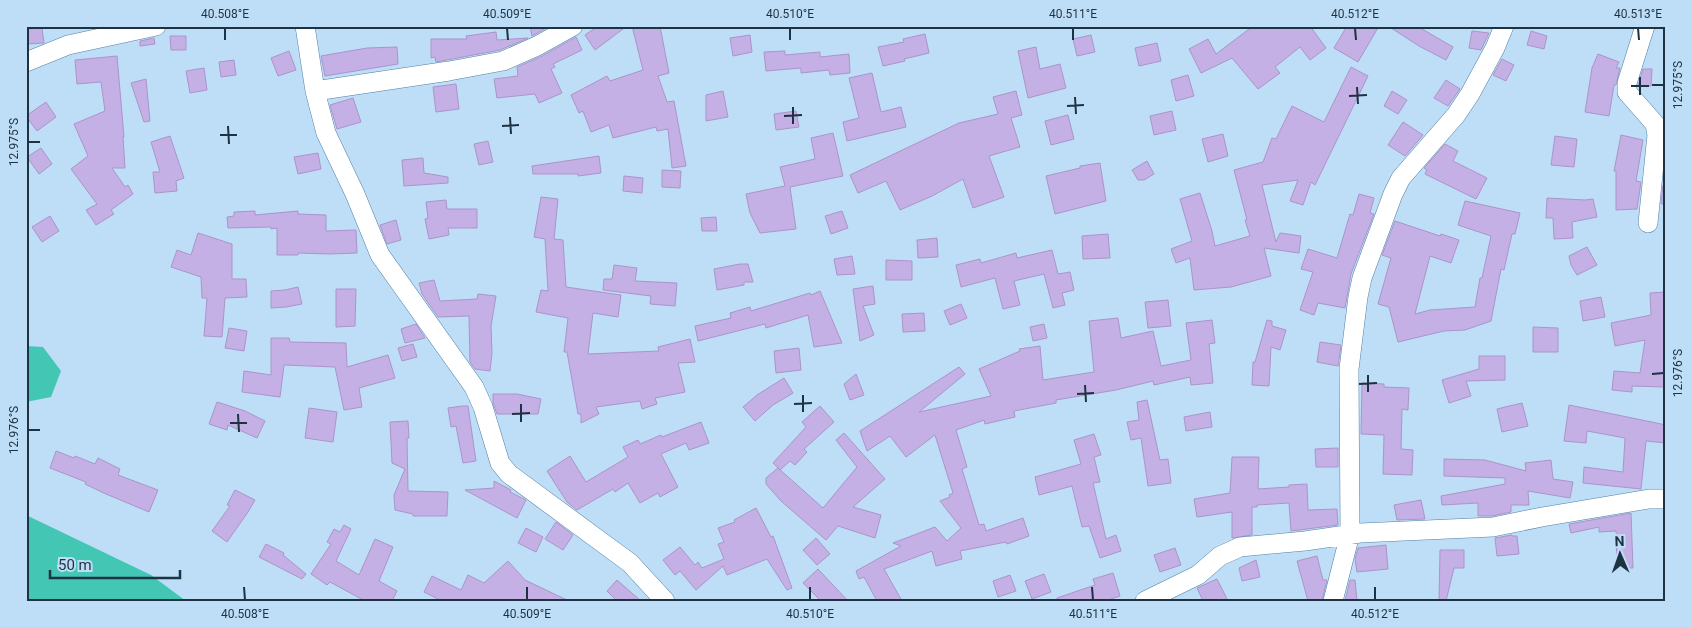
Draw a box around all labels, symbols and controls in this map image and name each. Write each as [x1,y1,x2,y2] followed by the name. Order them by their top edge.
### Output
[201,7,249,21] text: 40.508°E
[483,7,531,21] text: 40.509°E
[766,7,814,21] text: 40.510°E
[1049,7,1097,21] text: 40.511°E
[1331,7,1379,21] text: 40.512°E
[1614,7,1662,21] text: 40.513°E
[1671,61,1685,109] text: 12.975°S
[7,118,21,166] text: 12.975°S
[1671,349,1685,397] text: 12.976°S
[7,406,21,454] text: 12.976°S
[1594,530,1644,580] north arrow
[1614,533,1625,549] text: N
[50,547,180,579] scale bar
[58,556,92,574] text: 50 m
[221,607,269,621] text: 40.508°E
[503,607,551,621] text: 40.509°E
[786,607,834,621] text: 40.510°E
[1069,607,1117,621] text: 40.511°E
[1351,607,1399,621] text: 40.512°E

